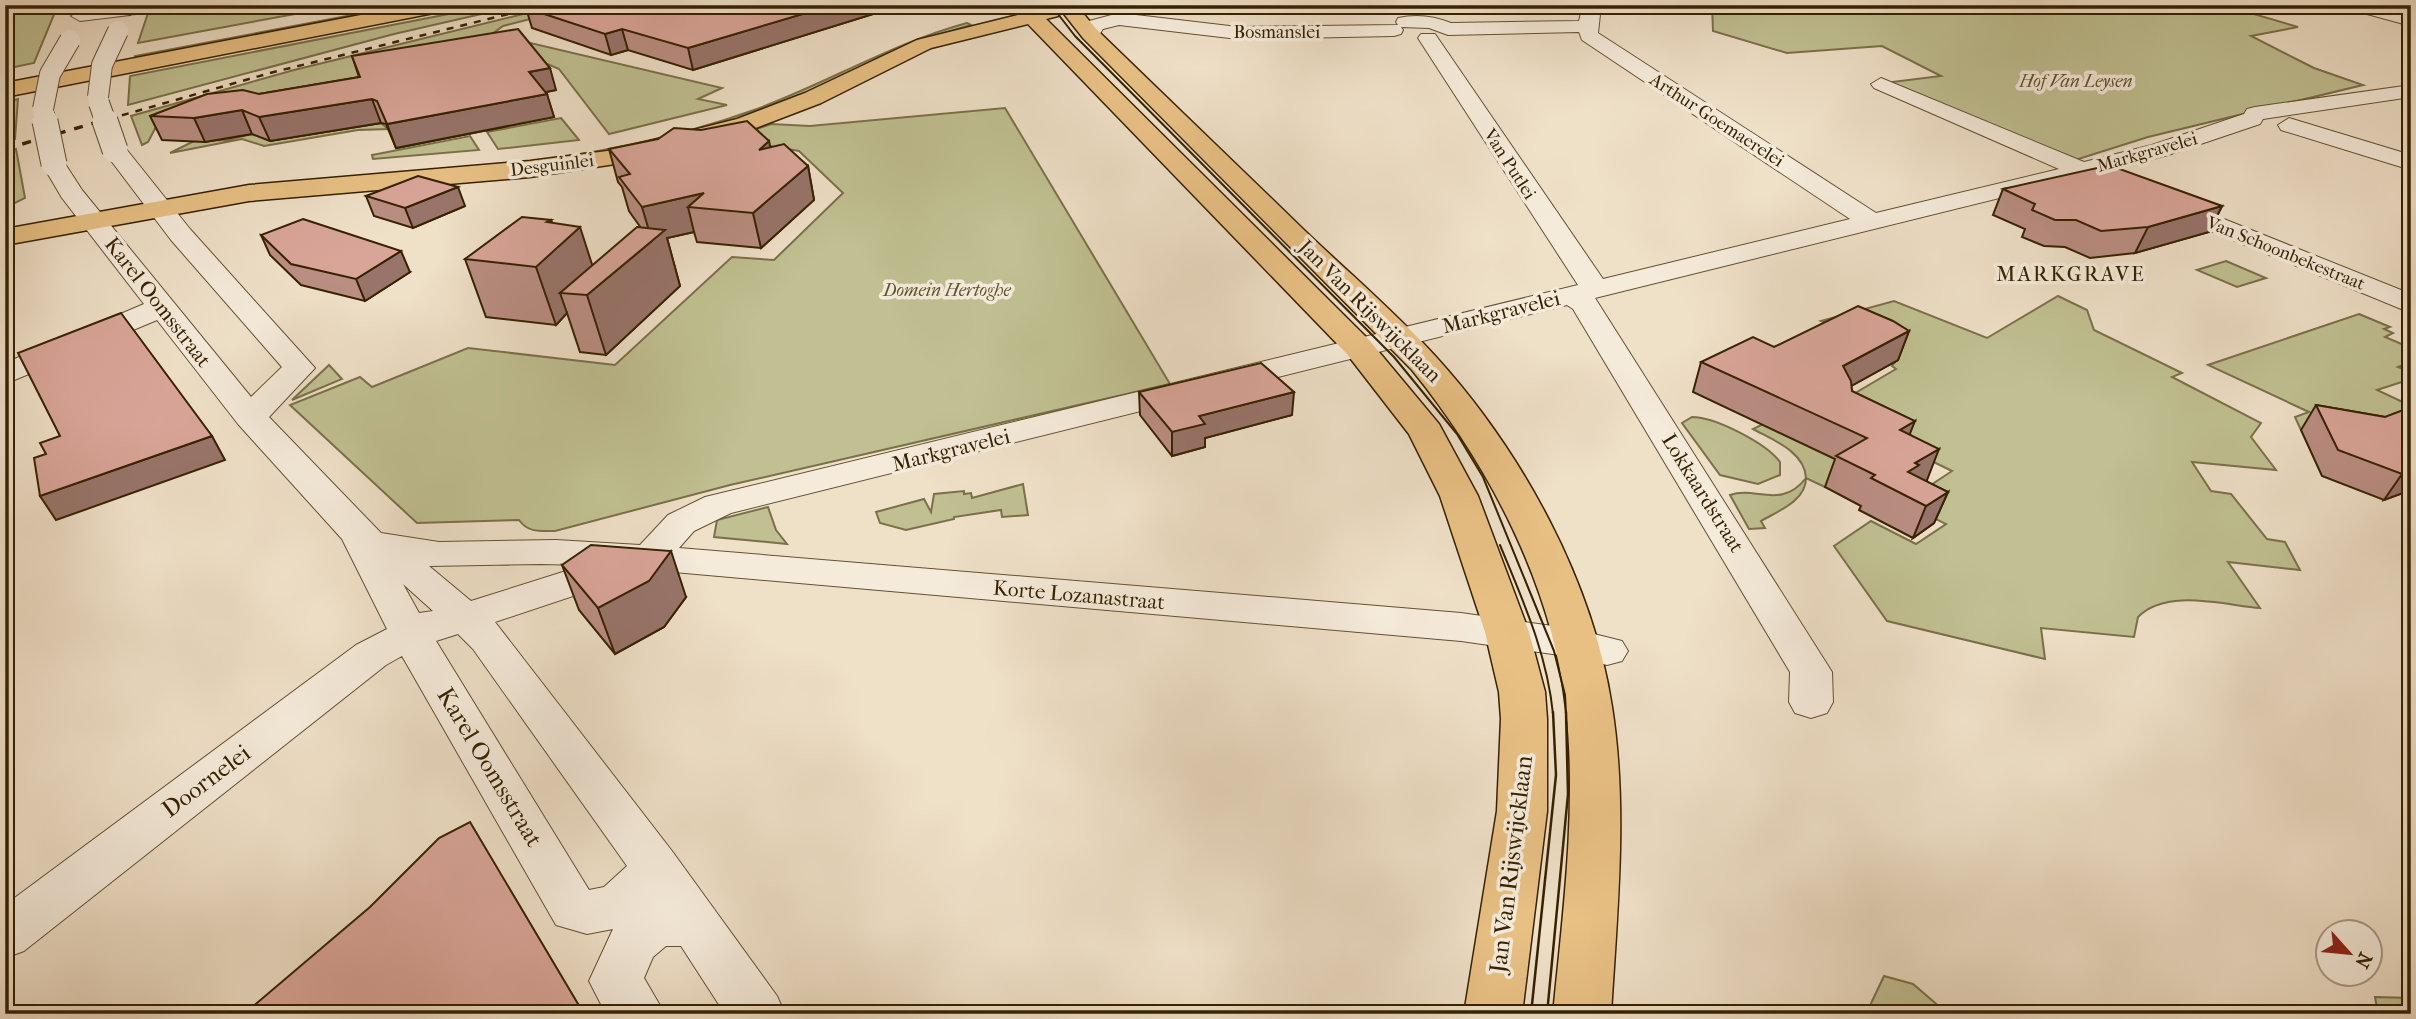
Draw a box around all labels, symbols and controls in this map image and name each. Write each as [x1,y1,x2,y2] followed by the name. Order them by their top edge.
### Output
[1234,22,1321,43] street label: Bosmanslei
[1645,69,1788,172] street label: Arthur Goemaerelei
[2018,71,2133,92] park label: Hof Van Leysen
[1479,124,1540,204] street label: Van Putlei
[2095,128,2200,177] street label: Markgravelei
[509,150,596,181] street label: Desguinlei
[2203,212,2369,295] street label: Van Schoonbekestraat
[100,232,216,372] street label: Karel Oomsstraat
[1292,233,1446,387] street label: Jan Van Rijswijcklaan
[1996,262,2146,286] district label: MARKGRAVE
[882,280,1011,301] park label: Domein Hertoghe
[1440,286,1562,338] street label: Markgravelei
[890,424,1012,476] street label: Markgravelei
[1657,429,1749,557] street label: Lokkaardstraat
[992,576,1166,615] street label: Korte Lozanastraat
[431,682,549,852] street label: Karel Oomsstraat
[156,739,256,823] street label: Doornelei
[1484,754,1538,976] street label: Jan Van Rijswijcklaan
[2314,918,2384,988] north arrow
[2350,949,2376,972] text: N

